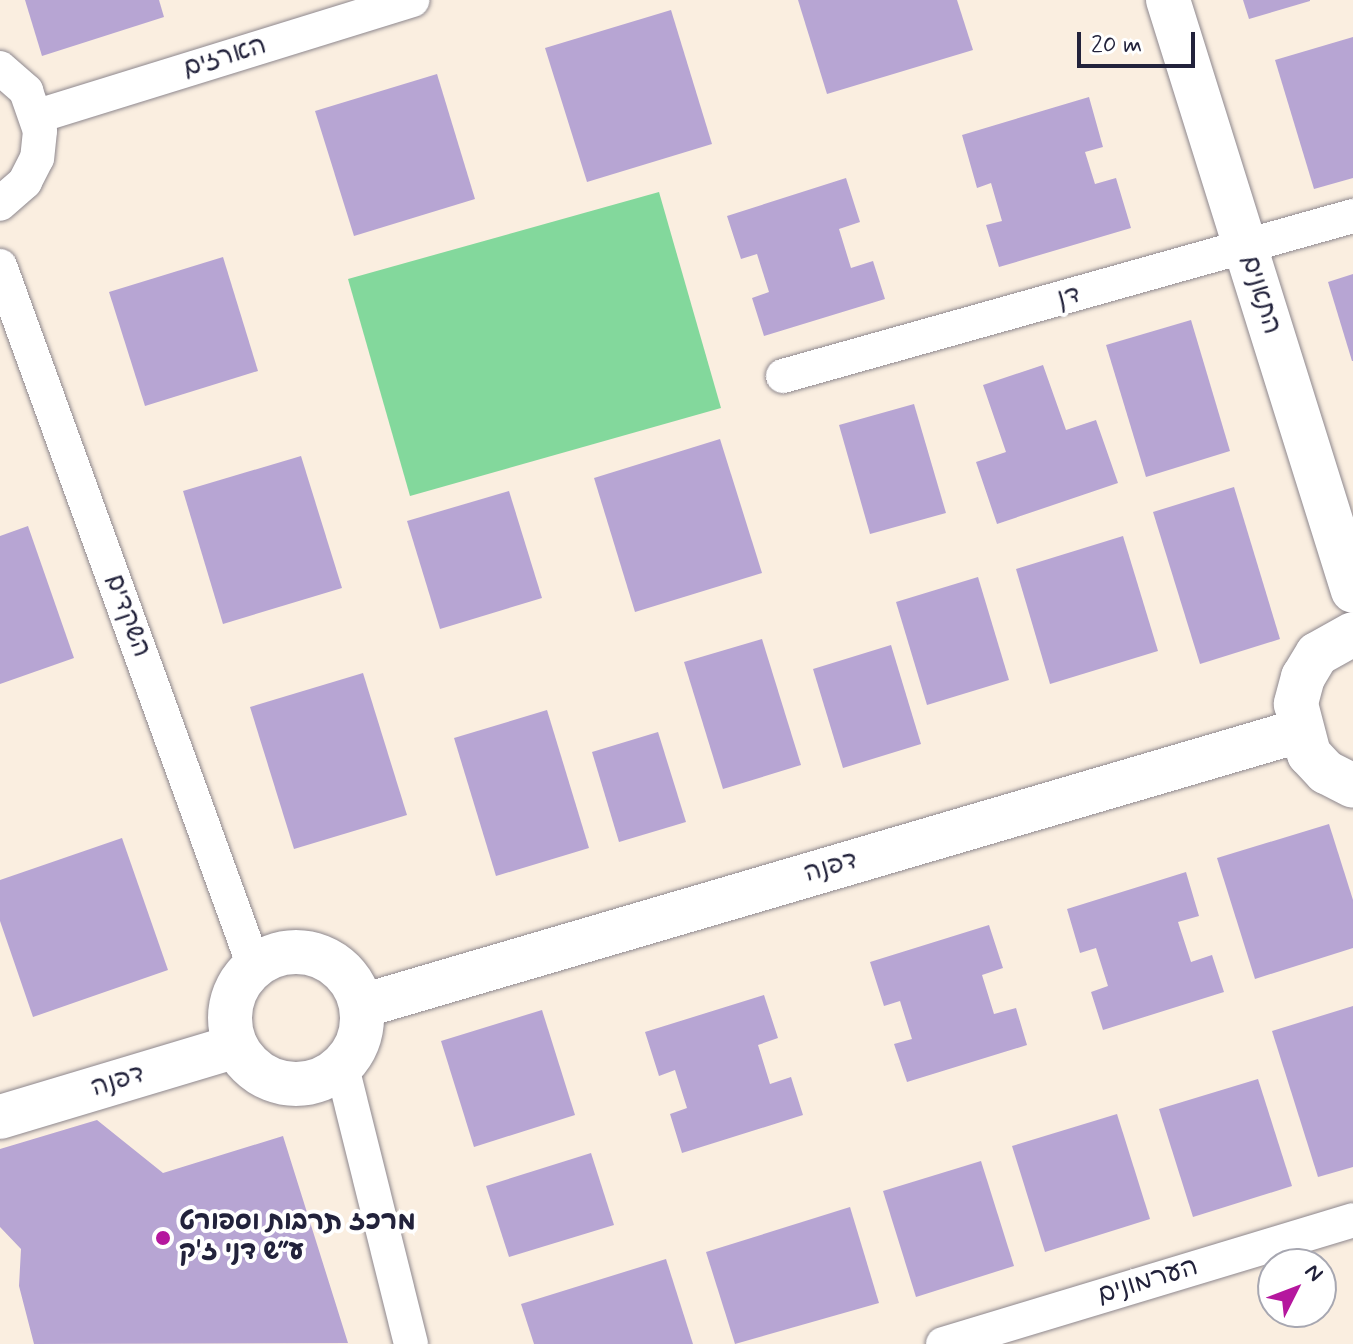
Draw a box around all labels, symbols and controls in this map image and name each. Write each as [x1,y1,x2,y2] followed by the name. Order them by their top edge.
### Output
[1081,16,1199,66] scale bar
[1091,30,1142,61] text: 20 m
[180,31,270,85] street label: הארזים
[1233,252,1287,338] street label: התאנים
[1054,280,1084,316] street label: דן
[98,570,156,662] street label: השקדים
[801,846,861,890] street label: דפנה
[88,1059,148,1105] street label: דפנה
[179,1207,416,1268] place label: מרכז תרבות וספורט ע״ש דני ז'ק
[154,1229,172,1247] marker: מרכז תרבות וספורט ע״ש דני ז'ק
[1257,1248,1337,1328] north arrow
[1094,1252,1202,1312] street label: הערמונים
[1298,1258,1329,1288] text: N

